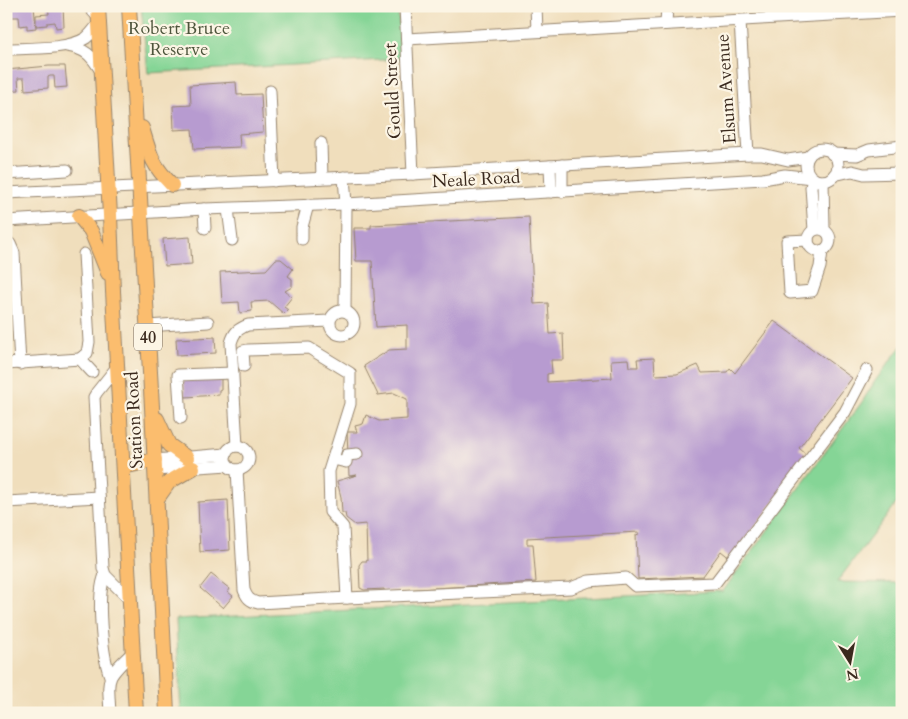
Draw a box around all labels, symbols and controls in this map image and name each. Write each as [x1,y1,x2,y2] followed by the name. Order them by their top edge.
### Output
[128,16,230,62] park label: Robert Bruce Reserve
[710,33,743,145] street label: Elsum Avenue
[377,42,407,140] street label: Gould Street
[431,165,521,194] street label: Neale Road
[134,324,162,351] road number: 40
[119,370,150,469] street label: Station Road
[826,636,876,686] north arrow
[845,664,860,685] text: N

